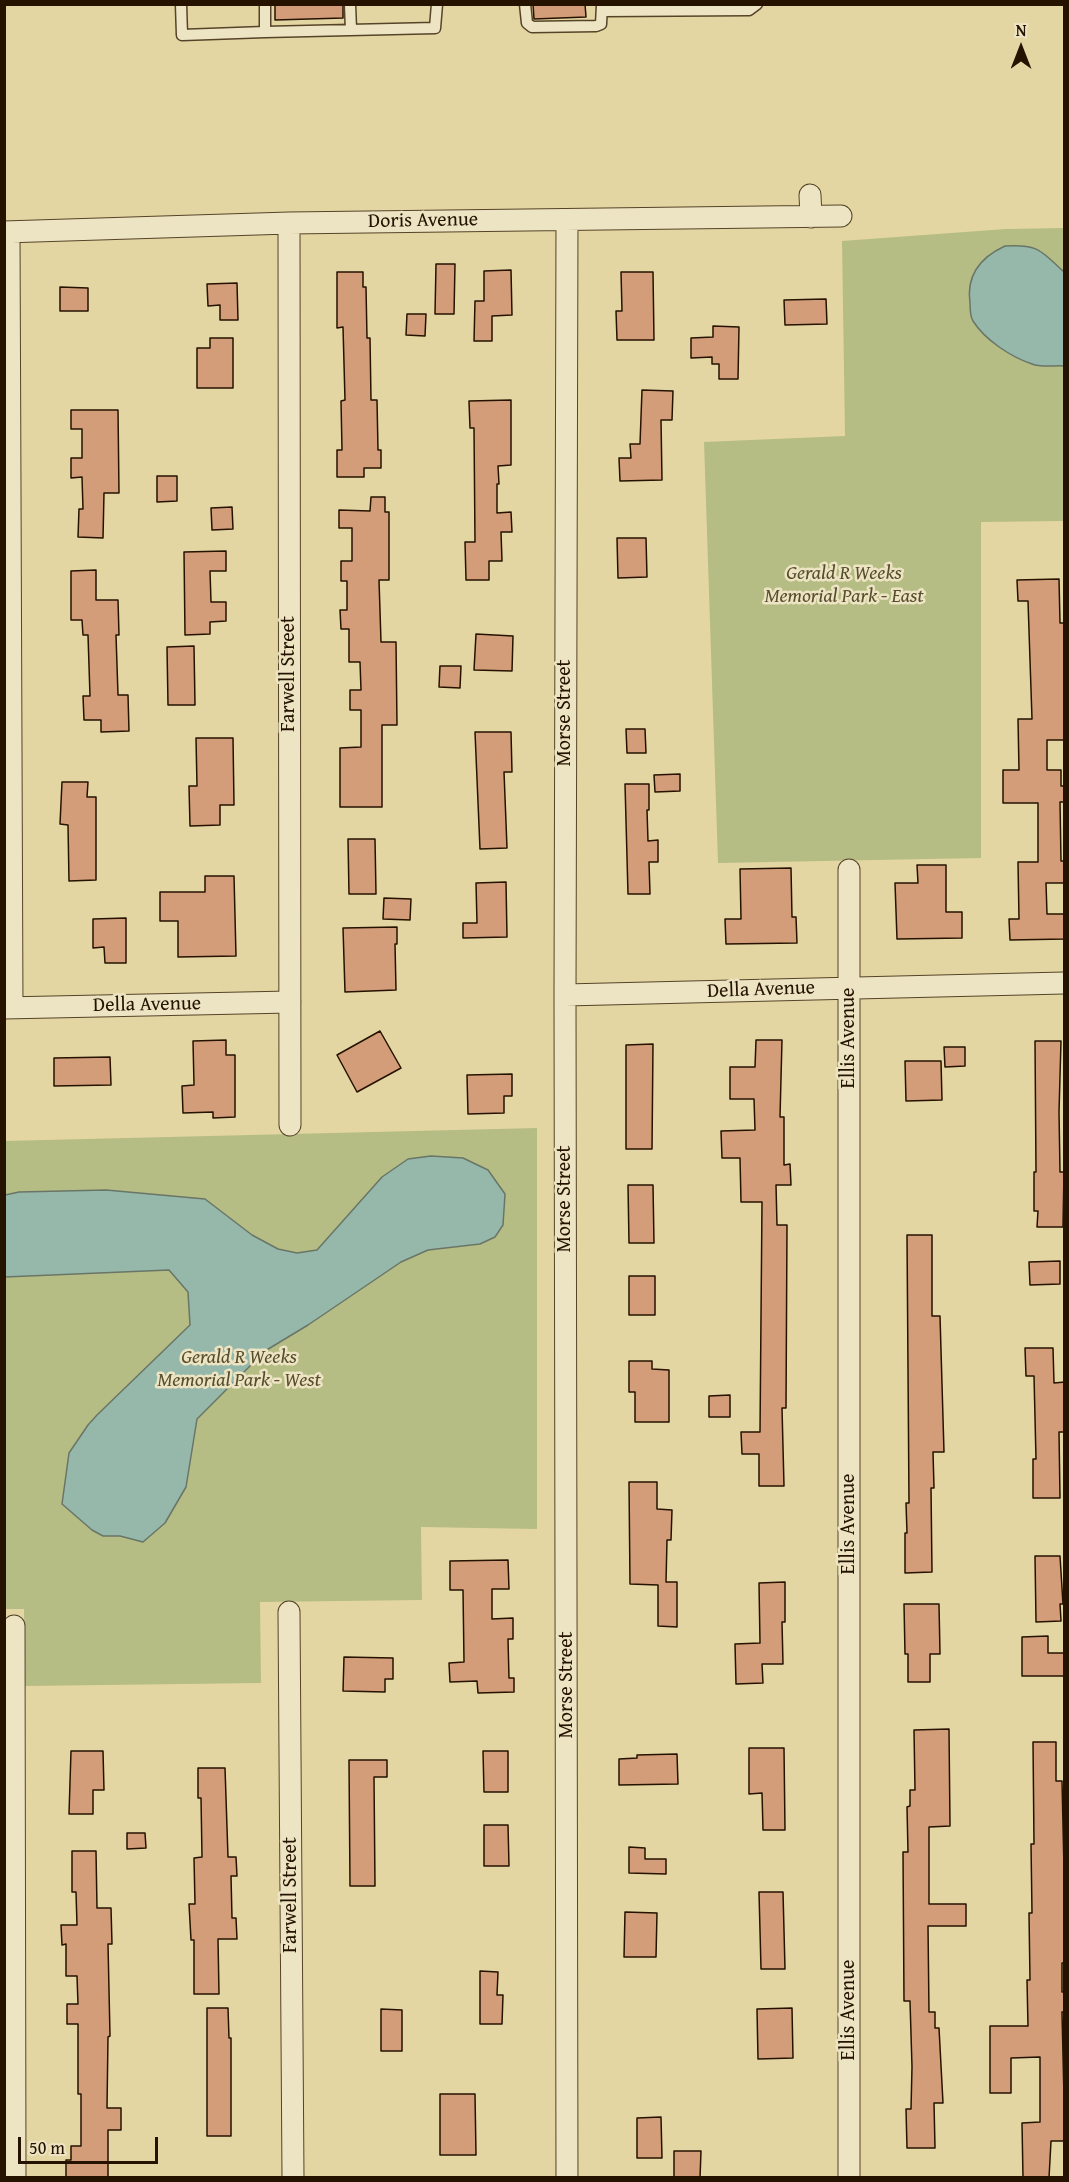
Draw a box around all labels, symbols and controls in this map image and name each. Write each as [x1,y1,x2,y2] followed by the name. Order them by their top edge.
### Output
[991,18,1051,78] north arrow
[1016,18,1026,42] text: N
[368,208,478,234] street label: Doris Avenue
[764,562,924,609] park label: Gerald R Weeks Memorial Park - East
[277,616,301,732] street label: Farwell Street
[553,659,577,767] street label: Morse Street
[707,976,815,1004] street label: Della Avenue
[837,988,861,1088] street label: Ellis Avenue
[93,992,201,1018] street label: Della Avenue
[553,1145,577,1253] street label: Morse Street
[157,1346,321,1393] park label: Gerald R Weeks Memorial Park - West
[837,1474,861,1574] street label: Ellis Avenue
[555,1631,579,1739] street label: Morse Street
[279,1837,303,1953] street label: Farwell Street
[837,1960,861,2060] street label: Ellis Avenue
[21,2125,160,2163] scale bar
[29,2134,65,2161] text: 50 m

